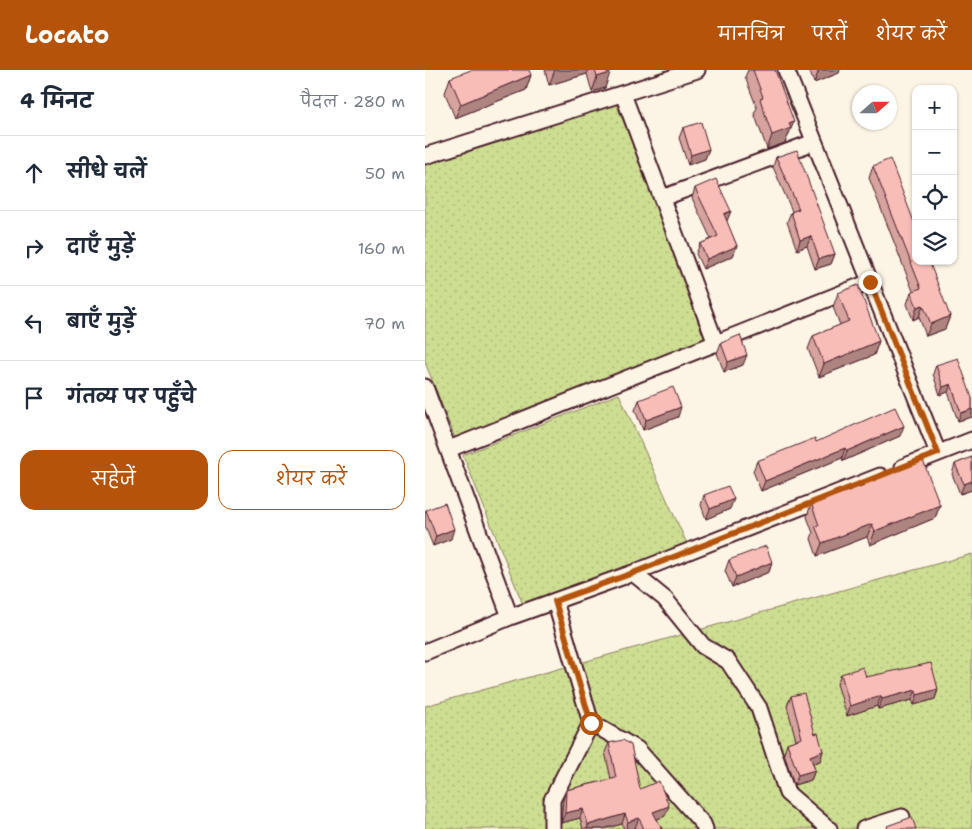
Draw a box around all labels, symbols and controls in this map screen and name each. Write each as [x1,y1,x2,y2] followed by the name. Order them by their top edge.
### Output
[25,19,109,51] text: Locato
[718,22,784,46] text: मानचित्र
[812,22,847,46] text: परतें
[875,22,947,46] text: शेयर करें
[852,85,897,130] north arrow
[912,85,957,265] map controls
[912,85,957,130] button: +
[20,87,93,115] text: 4 मिनट
[301,91,405,112] text: पैदल · 280 m
[912,130,957,175] button: −
[20,159,48,187] icon: ahead
[67,159,146,184] text: सीधे चलें
[365,163,405,184] text: 50 m
[912,175,957,220] button: locate
[912,220,957,265] button: layers
[20,234,48,262] icon: right
[67,234,135,259] text: दाएँ मुड़ें
[358,238,405,259] text: 160 m
[859,271,882,294] route end
[20,309,48,337] icon: left
[67,309,135,334] text: बाएँ मुड़ें
[364,313,405,334] text: 70 m
[20,384,48,412] icon: arrive
[67,384,196,409] text: गंतव्य पर पहुँचे
[20,450,208,510] button: सहेजें
[218,450,405,510] button: शेयर करें
[580,712,603,735] route start

